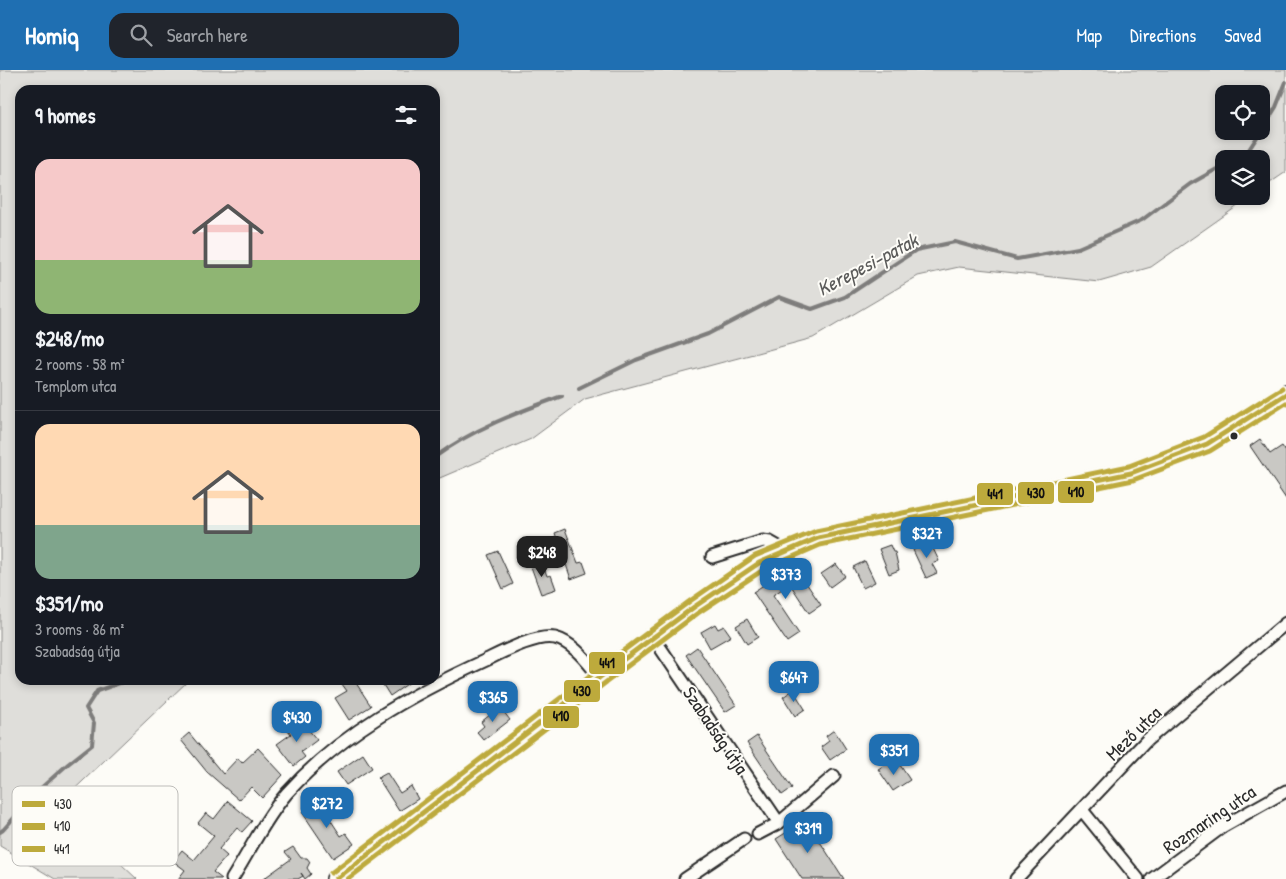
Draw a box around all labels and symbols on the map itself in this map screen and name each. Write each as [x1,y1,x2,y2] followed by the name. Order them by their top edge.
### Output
[812,225,924,303] water label: Kerepesi-patak
[1229,431,1239,441] unlabelled marker
[1057,480,1095,504] line badge: 410
[1017,481,1055,505] line badge: 430
[976,482,1014,506] line badge: 441
[1068,482,1085,501] text: 410
[1027,483,1046,502] text: 430
[987,484,1003,503] text: 441
[897,516,957,559] pin: $327
[512,536,572,578] pin: $248
[756,558,816,600] pin: $373
[588,651,626,675] line badge: 441
[599,653,615,672] text: 441
[764,660,824,703] pin: $647
[563,679,601,703] line badge: 430
[463,680,523,723] pin: $365
[573,681,592,700] text: 430
[677,681,755,779] street label: Szabadság útja
[267,700,327,743] pin: $430
[1100,700,1167,766] street label: Mező utca
[542,705,580,729] line badge: 410
[553,706,570,725] text: 410
[864,734,924,776] pin: $351
[1157,778,1261,860] street label: Rozmaring utca
[12,786,178,866] legend
[297,786,357,829] pin: $272
[54,794,72,813] text: 430
[778,812,838,854] pin: $319
[54,816,71,835] text: 410
[54,839,70,858] text: 441

